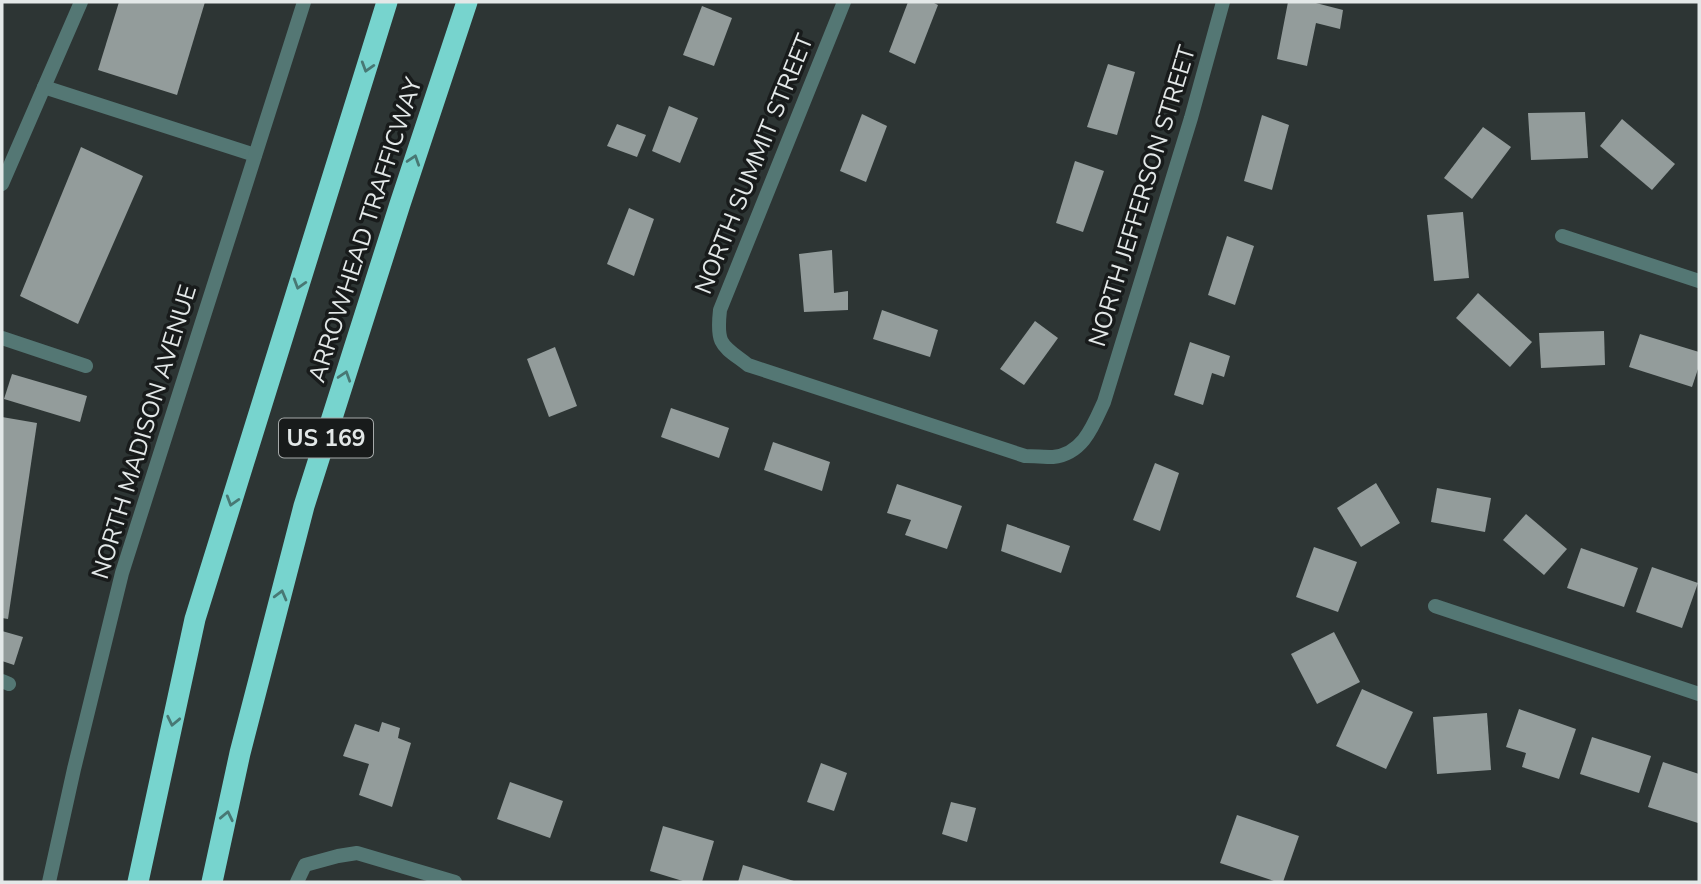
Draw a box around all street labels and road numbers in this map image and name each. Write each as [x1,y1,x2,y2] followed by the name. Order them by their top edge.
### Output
[687,29,821,299] street label: NORTH SUMMIT STREET
[1081,41,1203,350] street label: NORTH JEFFERSON STREET
[301,73,430,386] street label: ARROWHEAD TRAFFICWAY
[84,281,204,583] street label: NORTH MADISON AVENUE
[279,418,373,458] road number: US 169

